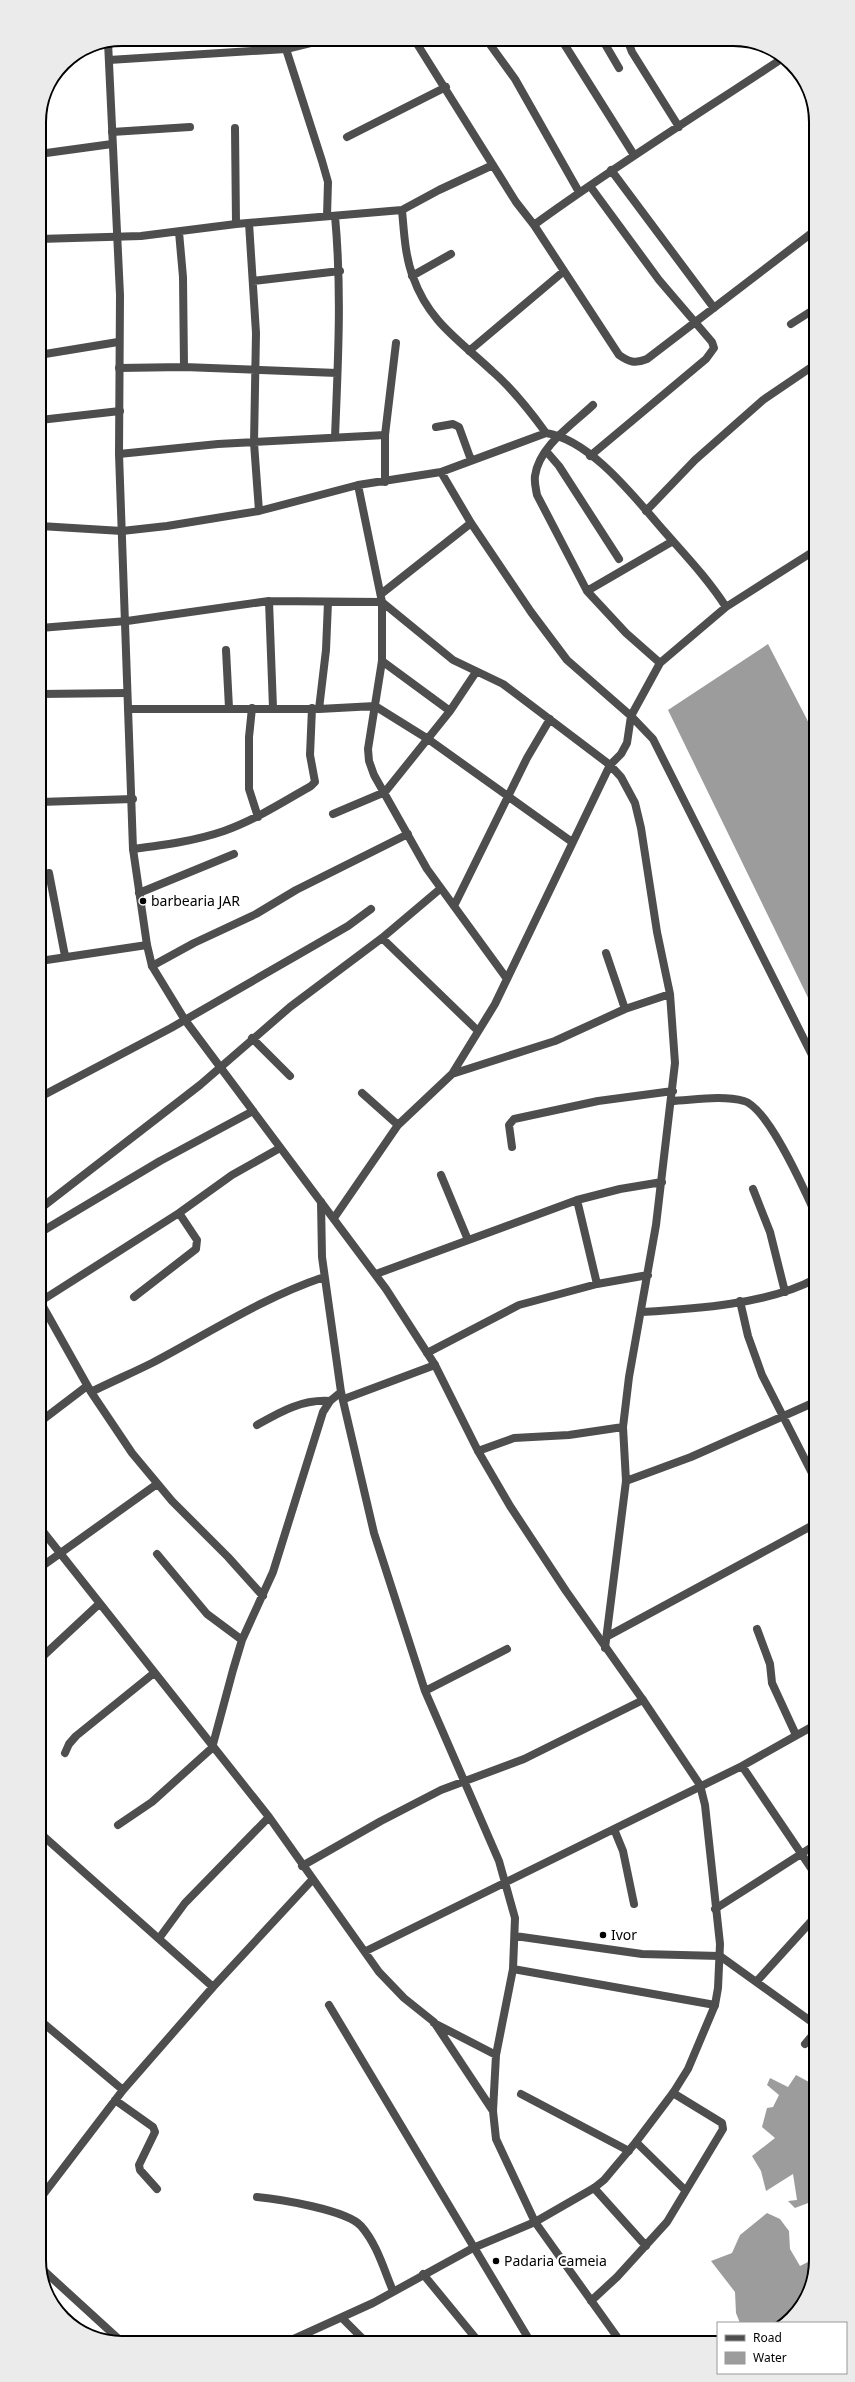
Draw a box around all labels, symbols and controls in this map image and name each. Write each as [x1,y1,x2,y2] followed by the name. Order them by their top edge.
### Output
[151,891,240,910] place label: barbearia JAR
[138,896,148,906] marker: barbearia JAR
[611,1925,637,1944] place label: Ivor
[598,1930,608,1940] marker: Ivor
[504,2251,607,2270] place label: Padaria Cameia
[491,2256,501,2266] marker: Padaria Cameia
[717,2322,847,2374] legend
[753,2329,782,2346] text: Road
[753,2349,787,2366] text: Water

